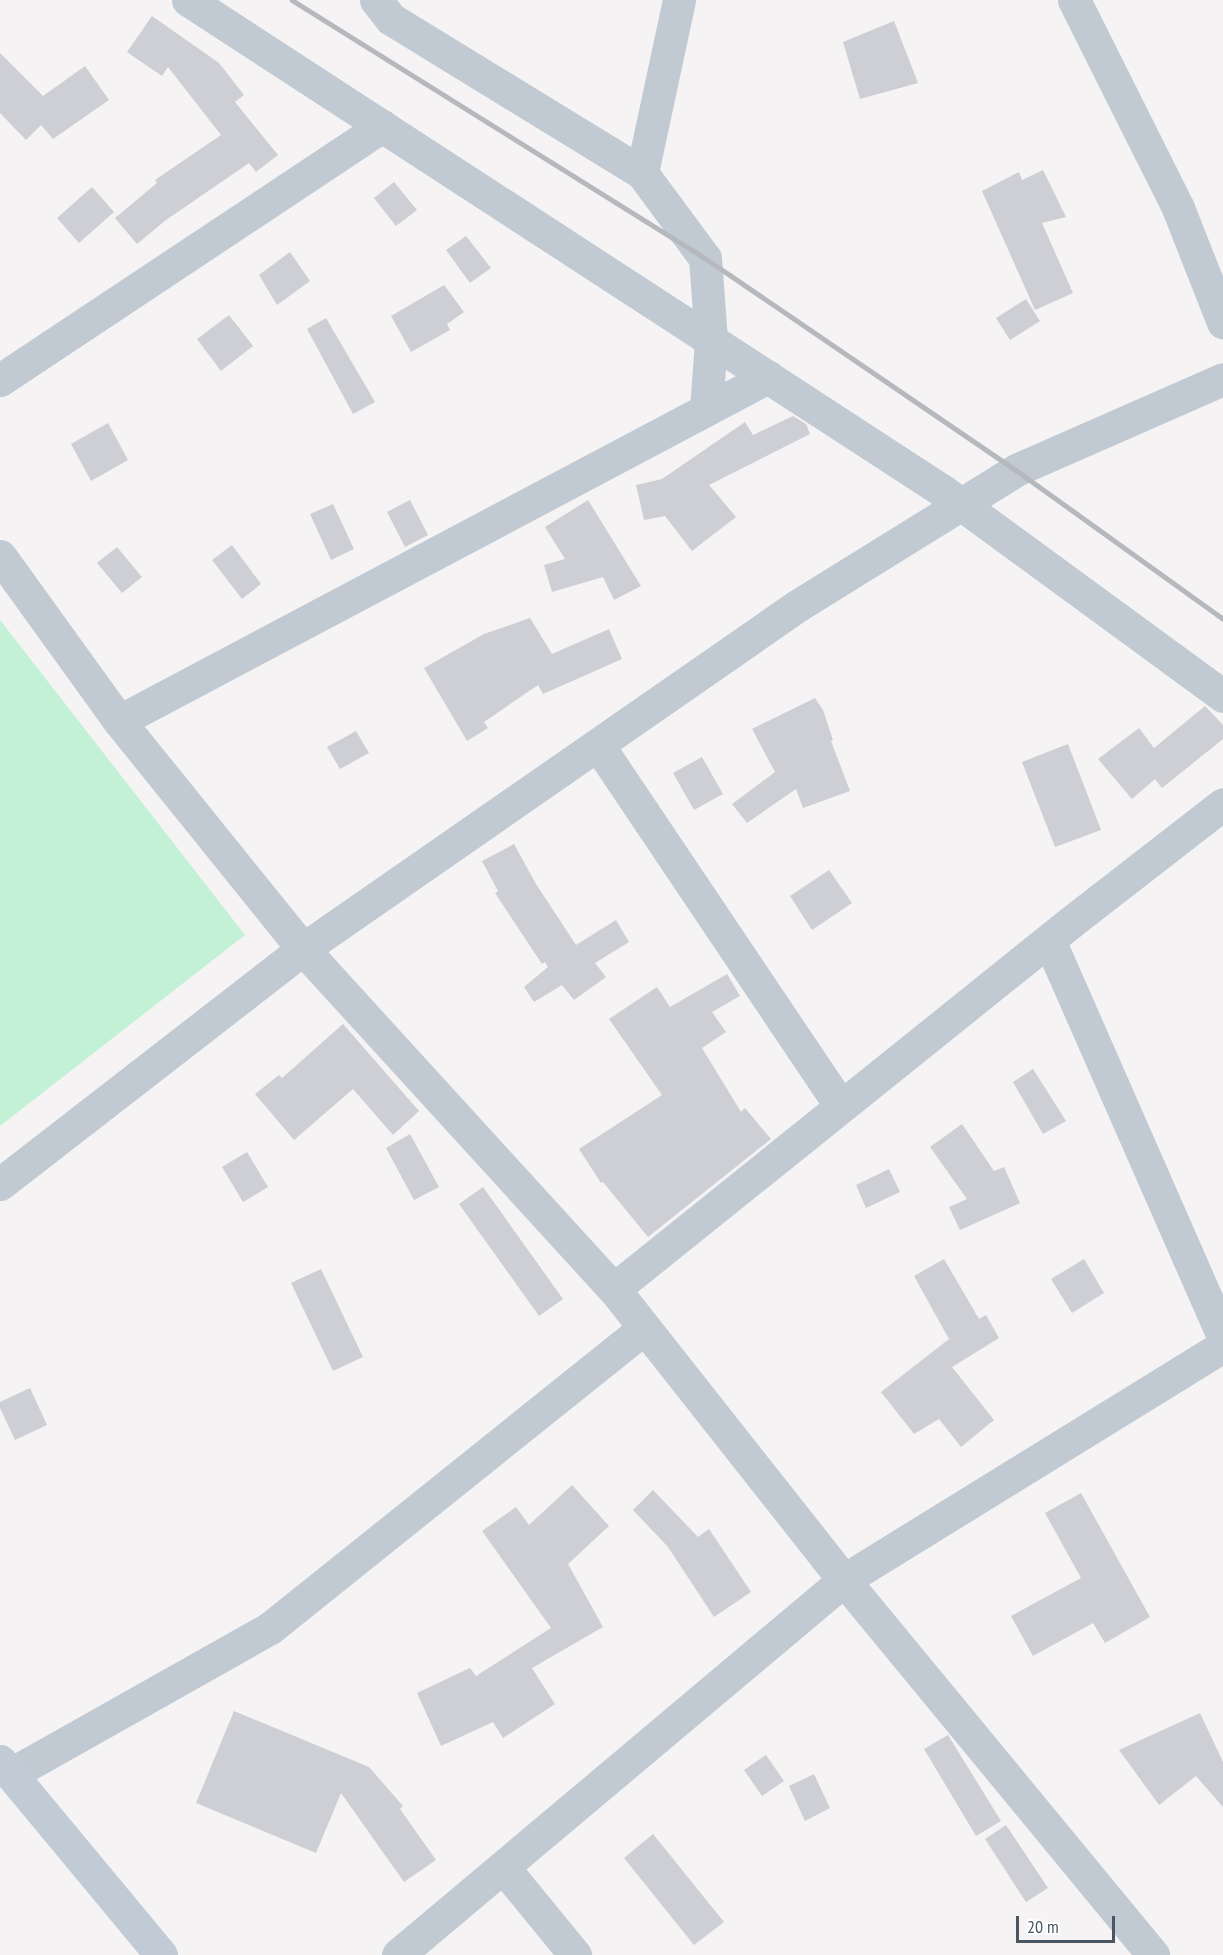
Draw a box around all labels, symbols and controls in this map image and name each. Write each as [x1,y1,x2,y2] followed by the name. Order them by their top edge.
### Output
[1019,1904,1118,1942] scale bar
[1027,1915,1059,1938] text: 20 m

